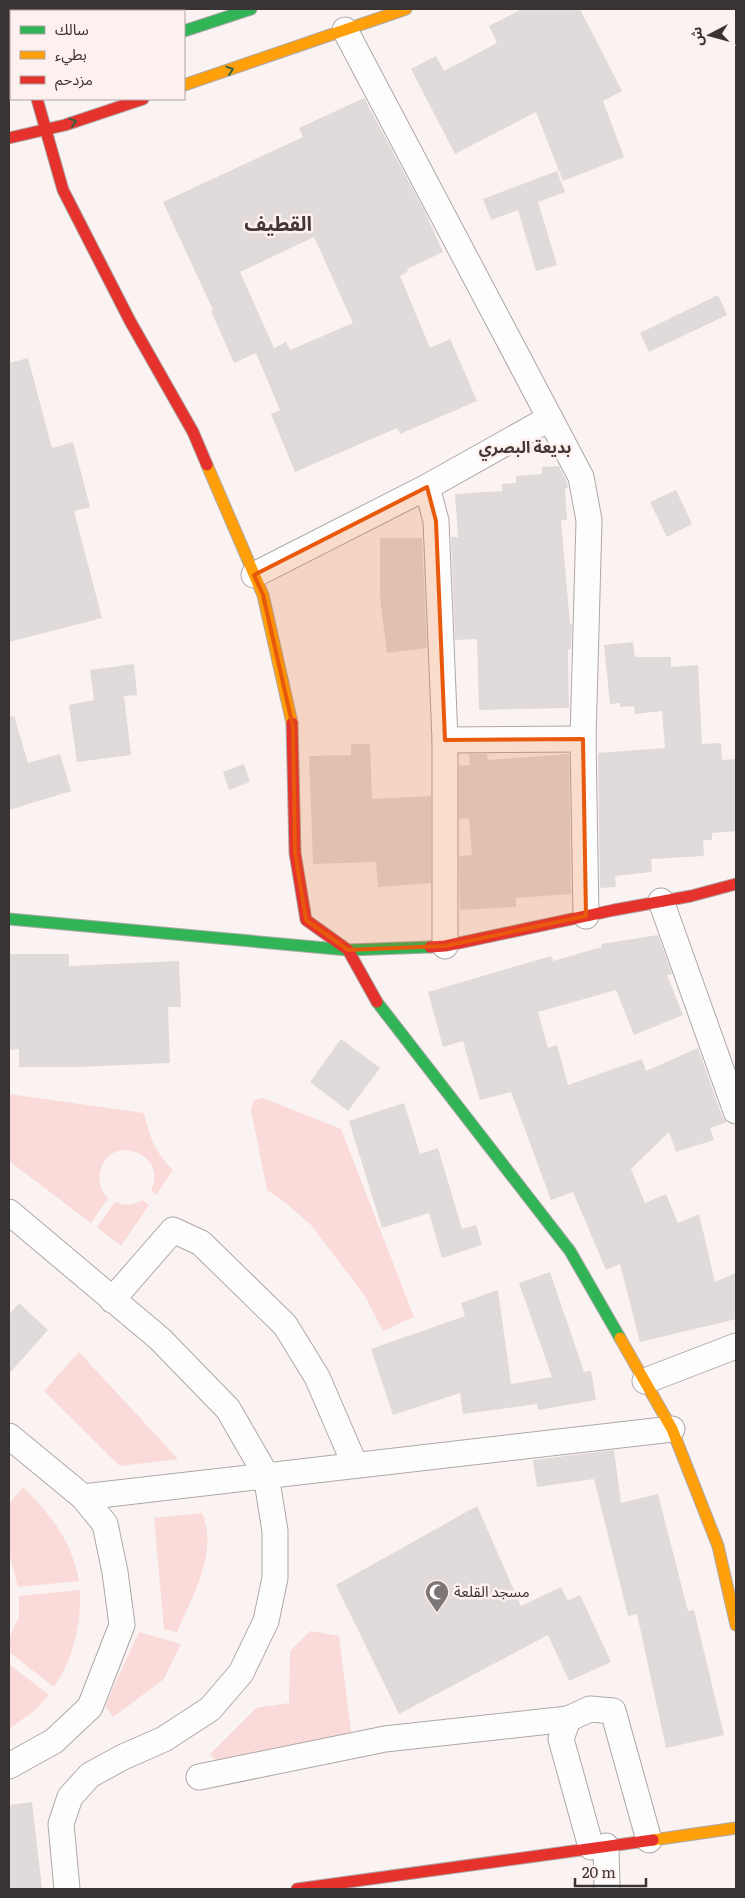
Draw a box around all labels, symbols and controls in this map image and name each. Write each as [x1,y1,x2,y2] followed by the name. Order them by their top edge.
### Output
[10,10,185,100] legend
[685,10,735,60] north arrow
[55,17,89,40] text: سالك
[685,26,707,47] text: ش
[55,42,87,66] text: بطيء
[225,66,234,76] one-way arrow
[55,67,93,91] text: مزدحم
[68,118,77,128] one-way arrow
[244,207,312,237] district label: القطيف
[479,434,571,461] district label: بديعة البصري
[424,1579,450,1613] mosque icon: مسجد القلعة
[454,1579,530,1602] place label: مسجد القلعة
[575,1856,646,1888] scale bar
[582,1860,616,1883] text: 20 m

